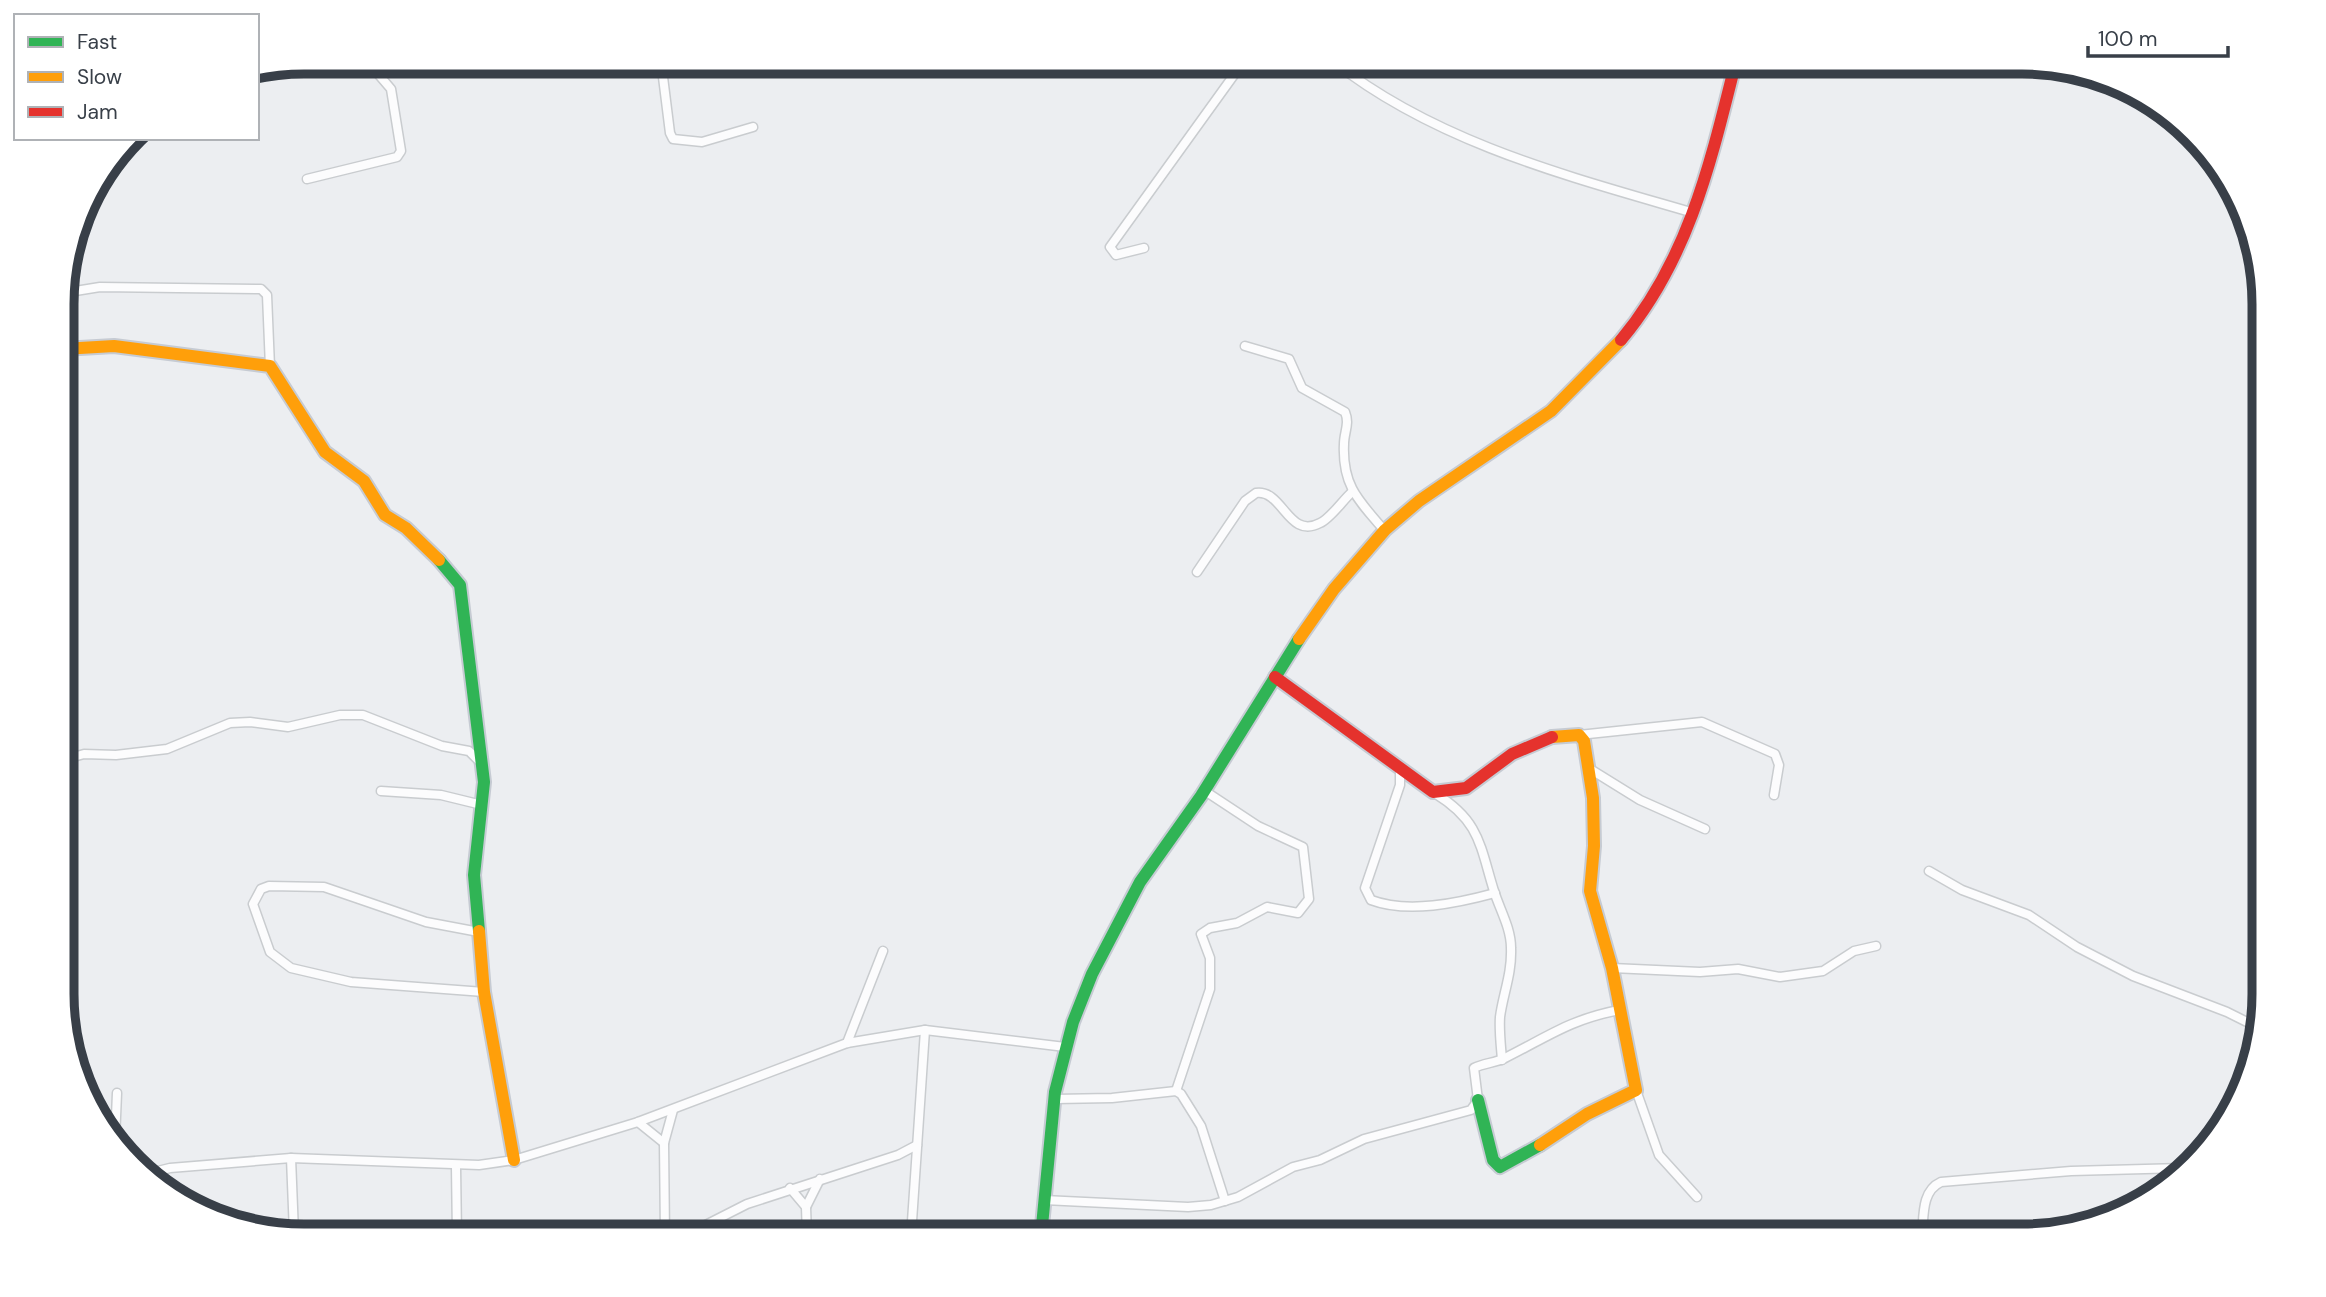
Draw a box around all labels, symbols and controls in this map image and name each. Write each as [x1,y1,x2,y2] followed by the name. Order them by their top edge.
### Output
[14,14,259,140] legend
[2088,14,2228,58] scale bar
[2098,25,2158,53] text: 100 m
[77,28,117,56] text: Fast
[77,63,122,91] text: Slow
[77,98,118,126] text: Jam

